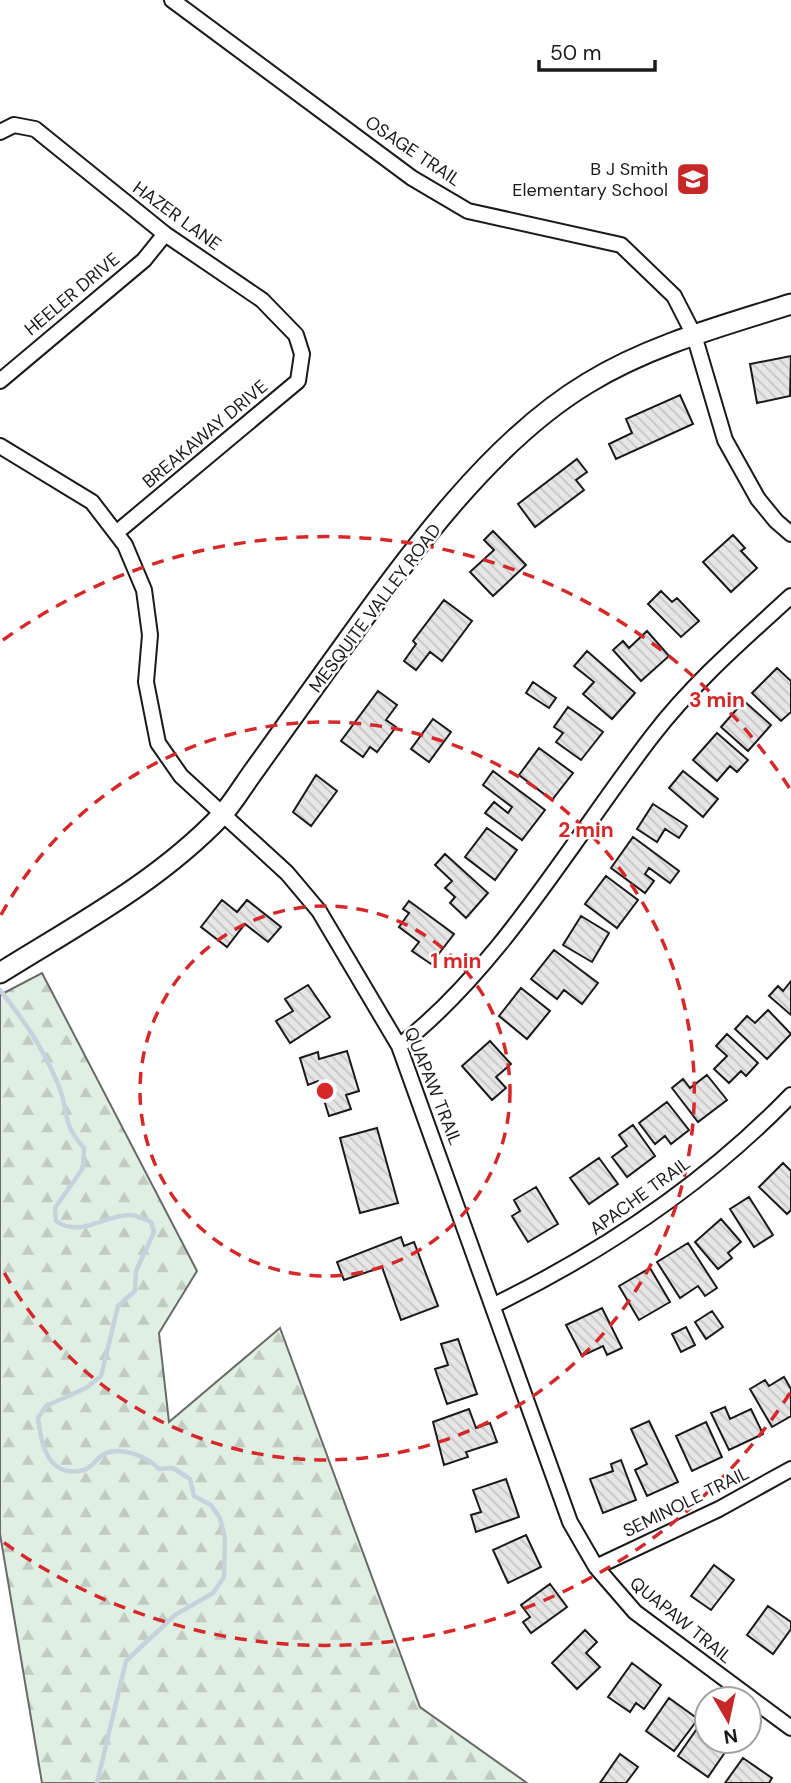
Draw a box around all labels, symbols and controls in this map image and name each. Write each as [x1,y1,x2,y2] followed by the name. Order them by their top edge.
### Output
[539,28,654,72] scale bar
[550,39,601,67] text: 50 m
[360,110,466,192] street label: OSAGE TRAIL
[512,157,668,202] place label: B J Smith Elementary School
[674,160,712,198] school or university icon: B J Smith Elementary School
[128,176,226,256] street label: HAZER LANE
[19,247,125,341] street label: HEELER DRIVE
[137,375,273,493] street label: BREAKAWAY DRIVE
[304,519,446,697] street label: MESQUITE VALLEY ROAD
[689,686,745,714] text: 3 min
[558,816,614,844] text: 2 min
[430,947,482,975] text: 1 min
[398,1023,468,1149] street label: QUAPAW TRAIL
[313,1079,337,1103] centre of rings
[585,1151,695,1241] street label: APACHE TRAIL
[619,1461,753,1543] street label: SEMINOLE TRAIL
[625,1571,737,1669] street label: QUAPAW TRAIL
[693,1685,763,1755] north arrow
[722,1723,739,1750] text: N

